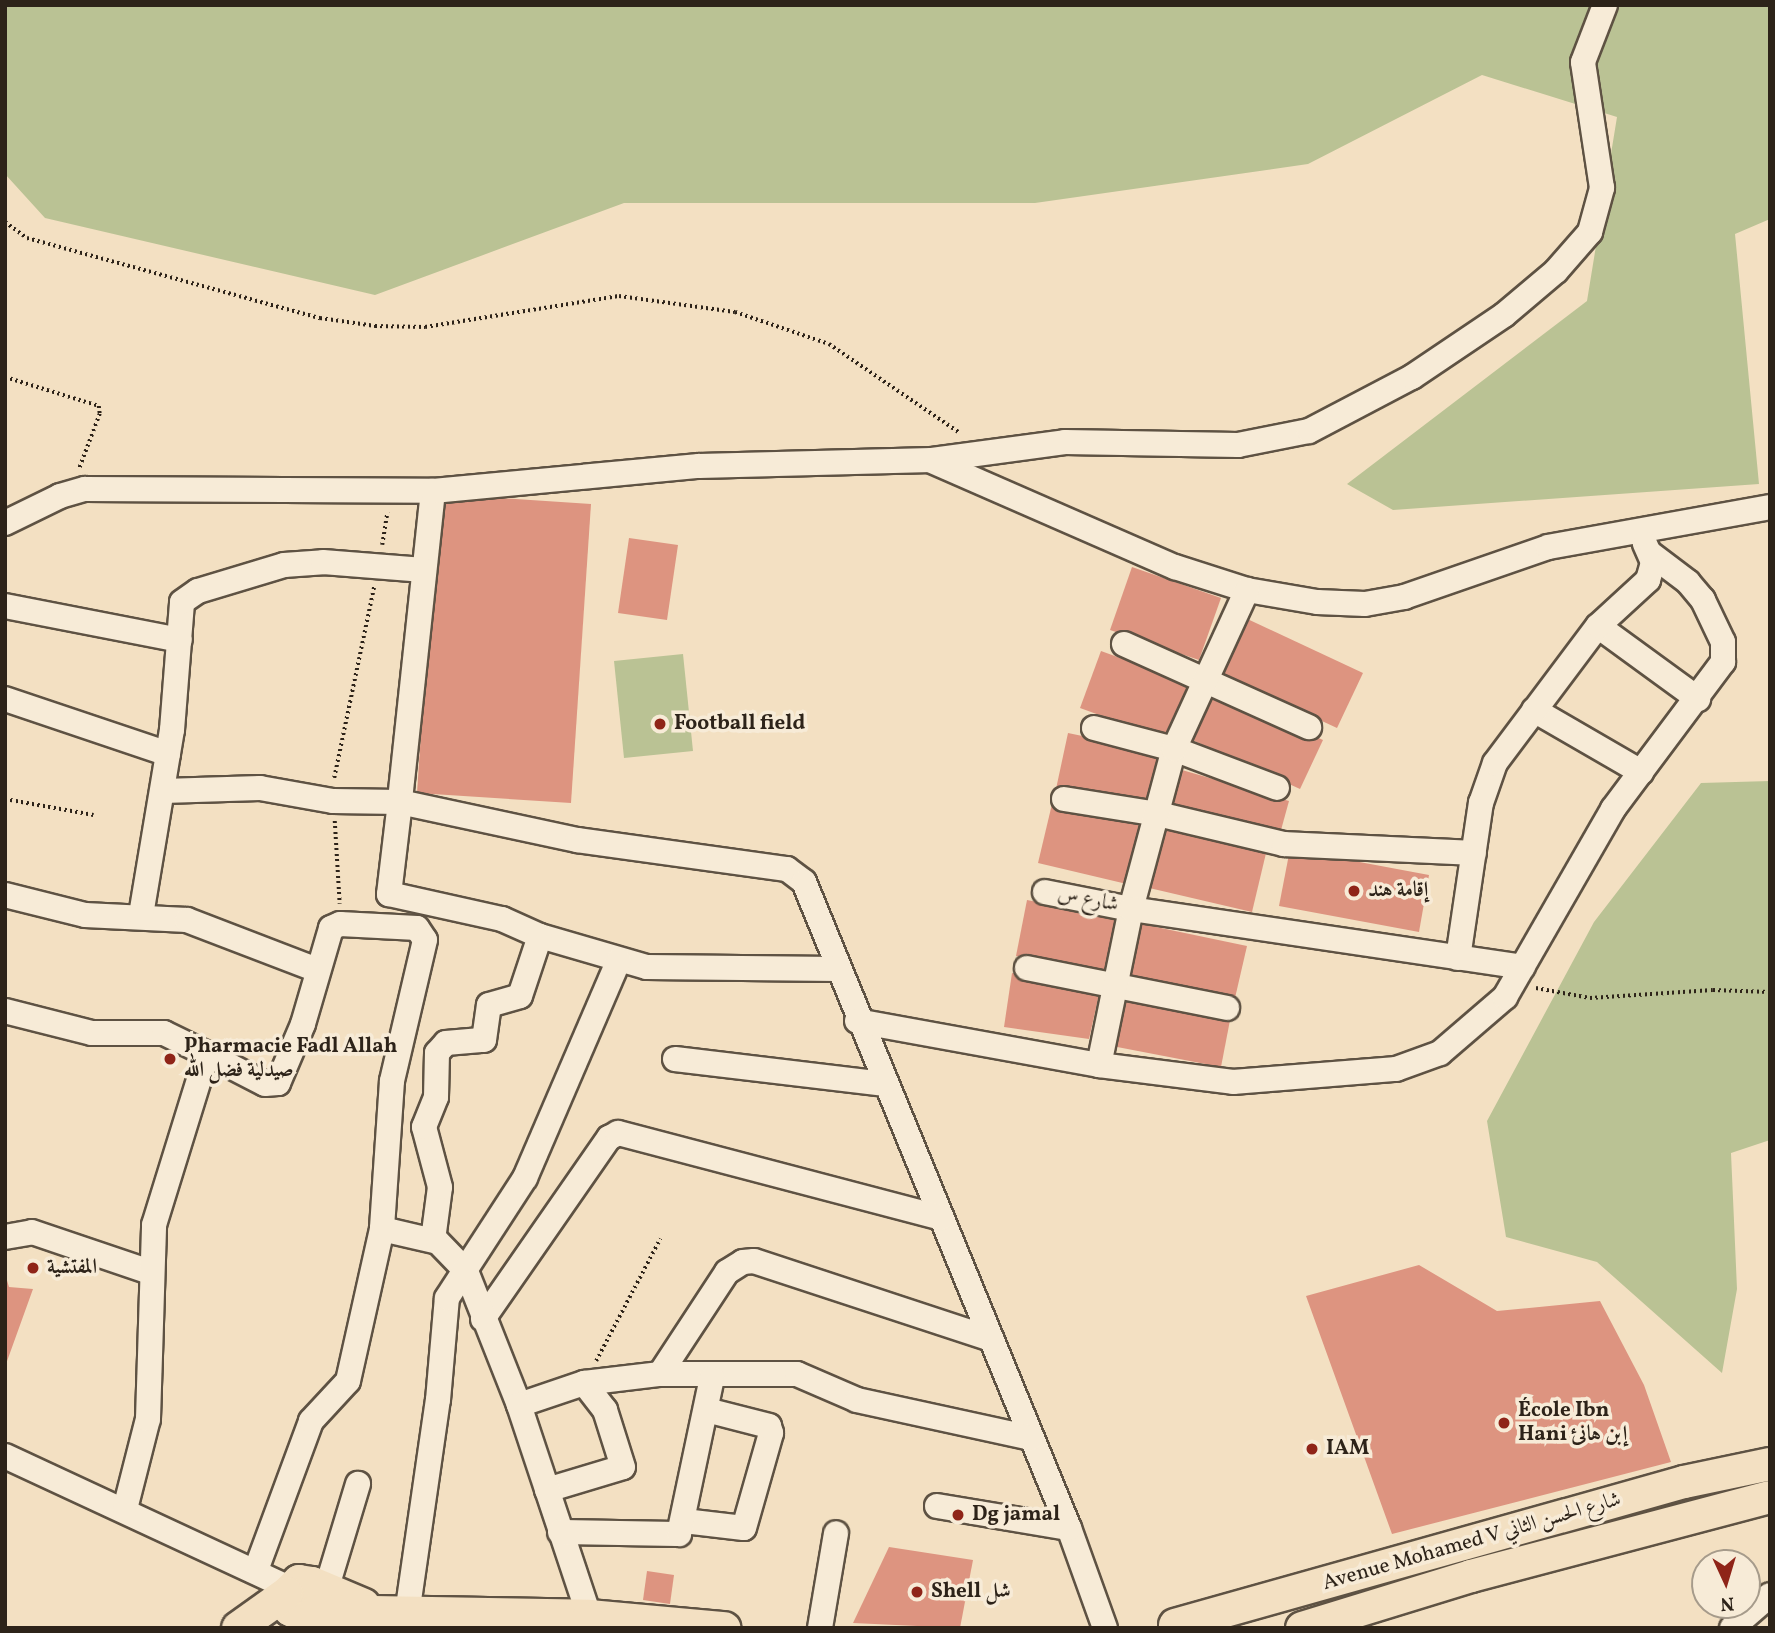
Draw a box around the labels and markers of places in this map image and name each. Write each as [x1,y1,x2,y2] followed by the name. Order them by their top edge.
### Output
[674,711,805,737] place label: Football field
[652,716,668,732] marker: Football field
[1368,878,1428,904] place label: إقامة هند
[1346,883,1362,899] marker: إقامة هند
[184,1034,397,1084] place label: Pharmacie Fadl Allah صيدلية فضل الله
[162,1051,178,1067] marker: Pharmacie Fadl Allah صيدلية فضل الله
[47,1255,97,1281] place label: المفتشية
[25,1260,41,1276] marker: المفتشية
[1518,1398,1627,1448] place label: École Ibn Hani إبن هانئ
[1496,1415,1512,1431] marker: École Ibn Hani إبن هانئ
[1326,1436,1369,1462] place label: IAM
[1304,1441,1320,1457] marker: IAM
[972,1502,1060,1528] place label: Dg jamal
[950,1507,966,1523] marker: Dg jamal
[931,1579,1011,1605] place label: Shell شل
[909,1584,925,1600] marker: Shell شل

